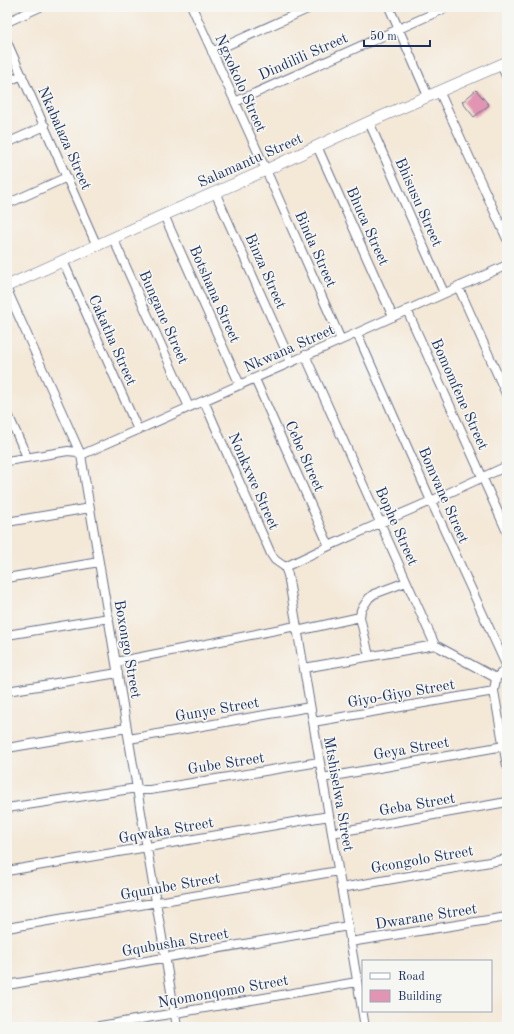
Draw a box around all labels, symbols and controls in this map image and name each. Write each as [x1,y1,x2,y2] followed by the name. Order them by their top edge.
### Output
[364,22,430,48] scale bar
[370,30,397,43] text: 50 m
[257,31,350,84] street label: Dindilili Street
[211,32,268,135] street label: Ngxokolo Street
[34,85,93,192] street label: Nkabalaza Street
[196,132,305,191] street label: Salamantu Street
[391,156,444,249] street label: Bhisusu Street
[343,185,391,268] street label: Bhuca Street
[291,209,338,290] street label: Binda Street
[241,232,288,311] street label: Binza Street
[186,244,242,345] street label: Botshana Street
[135,268,190,367] street label: Bungane Street
[85,293,138,388] street label: Cakatha Street
[242,323,337,376] street label: Nkwana Street
[427,337,490,452] street label: Bomomfene Street
[281,419,326,494] street label: Cebe Street
[225,431,281,532] street label: Nonkxwe Street
[415,445,471,546] street label: Bomvane Street
[372,485,420,568] street label: Bophe Street
[110,599,143,700] street label: Boxongo Street
[347,678,456,711] street label: Giyo-Giyo Street
[174,696,260,725] street label: Gunye Street
[372,735,450,764] street label: Geya Street
[320,736,355,853] street label: Mtshiselwa Street
[187,751,266,778] street label: Gube Street
[378,791,456,820] street label: Geba Street
[118,816,215,847] street label: Gqwaka Street
[370,844,475,877] street label: Gcongolo Street
[119,871,221,904] street label: Gqunube Street
[374,902,478,933] street label: Dwarane Street
[121,927,230,960] street label: Gqubusha Street
[362,960,492,1012] legend
[398,971,425,983] text: Road
[157,974,290,1011] street label: Nqomonqomo Street
[398,991,442,1003] text: Building

